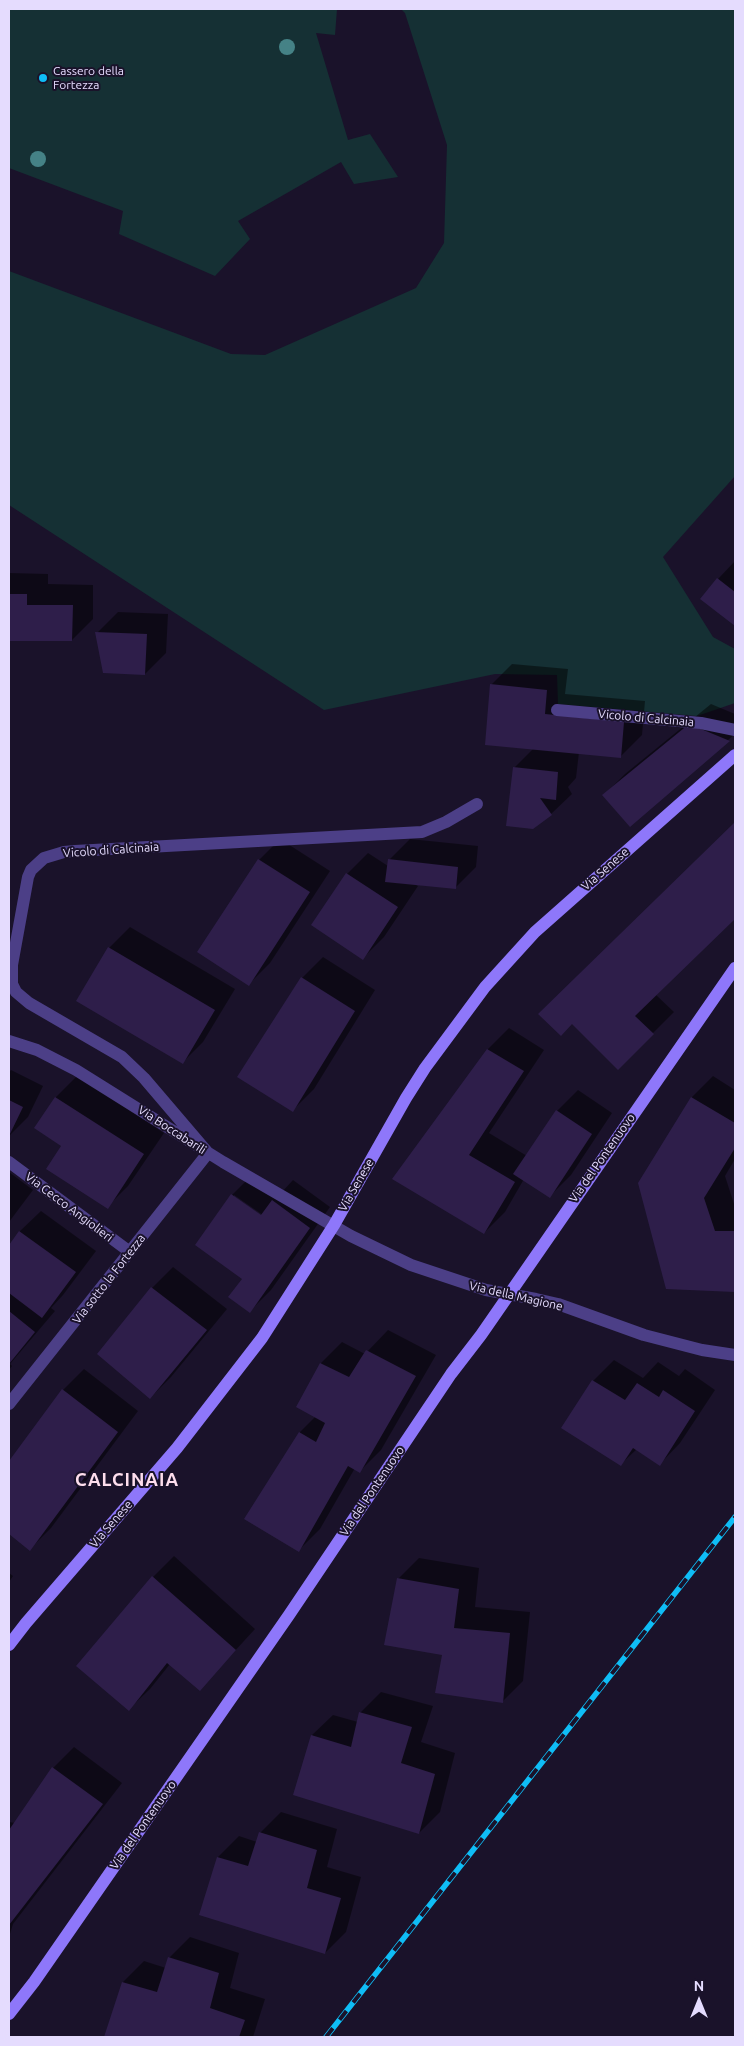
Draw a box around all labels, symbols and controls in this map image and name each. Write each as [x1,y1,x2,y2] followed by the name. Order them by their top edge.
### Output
[53,64,124,92] place label: Cassero della Fortezza
[37,72,49,84] marker: Cassero della Fortezza
[597,707,695,729] street label: Vicolo di Calcinaia
[62,839,160,861] street label: Vicolo di Calcinaia
[578,845,632,893] street label: Via Senese
[135,1103,209,1157] street label: Via Boccabarili
[566,1111,638,1205] street label: Via del Pontenuovo
[335,1156,377,1214] street label: Via Senese
[22,1169,116,1245] street label: Via Cecco Angiolieri
[70,1231,148,1327] street label: Via sotto la Fortezza
[468,1278,564,1314] street label: Via della Magione
[337,1443,407,1539] street label: Via del Pontenuovo
[74,1469,180,1491] district label: CALCINAIA
[87,1497,135,1551] street label: Via Senese
[107,1778,179,1872] street label: Via del Pontenuovo
[674,1976,724,2026] north arrow
[694,1978,704,1994] text: N

